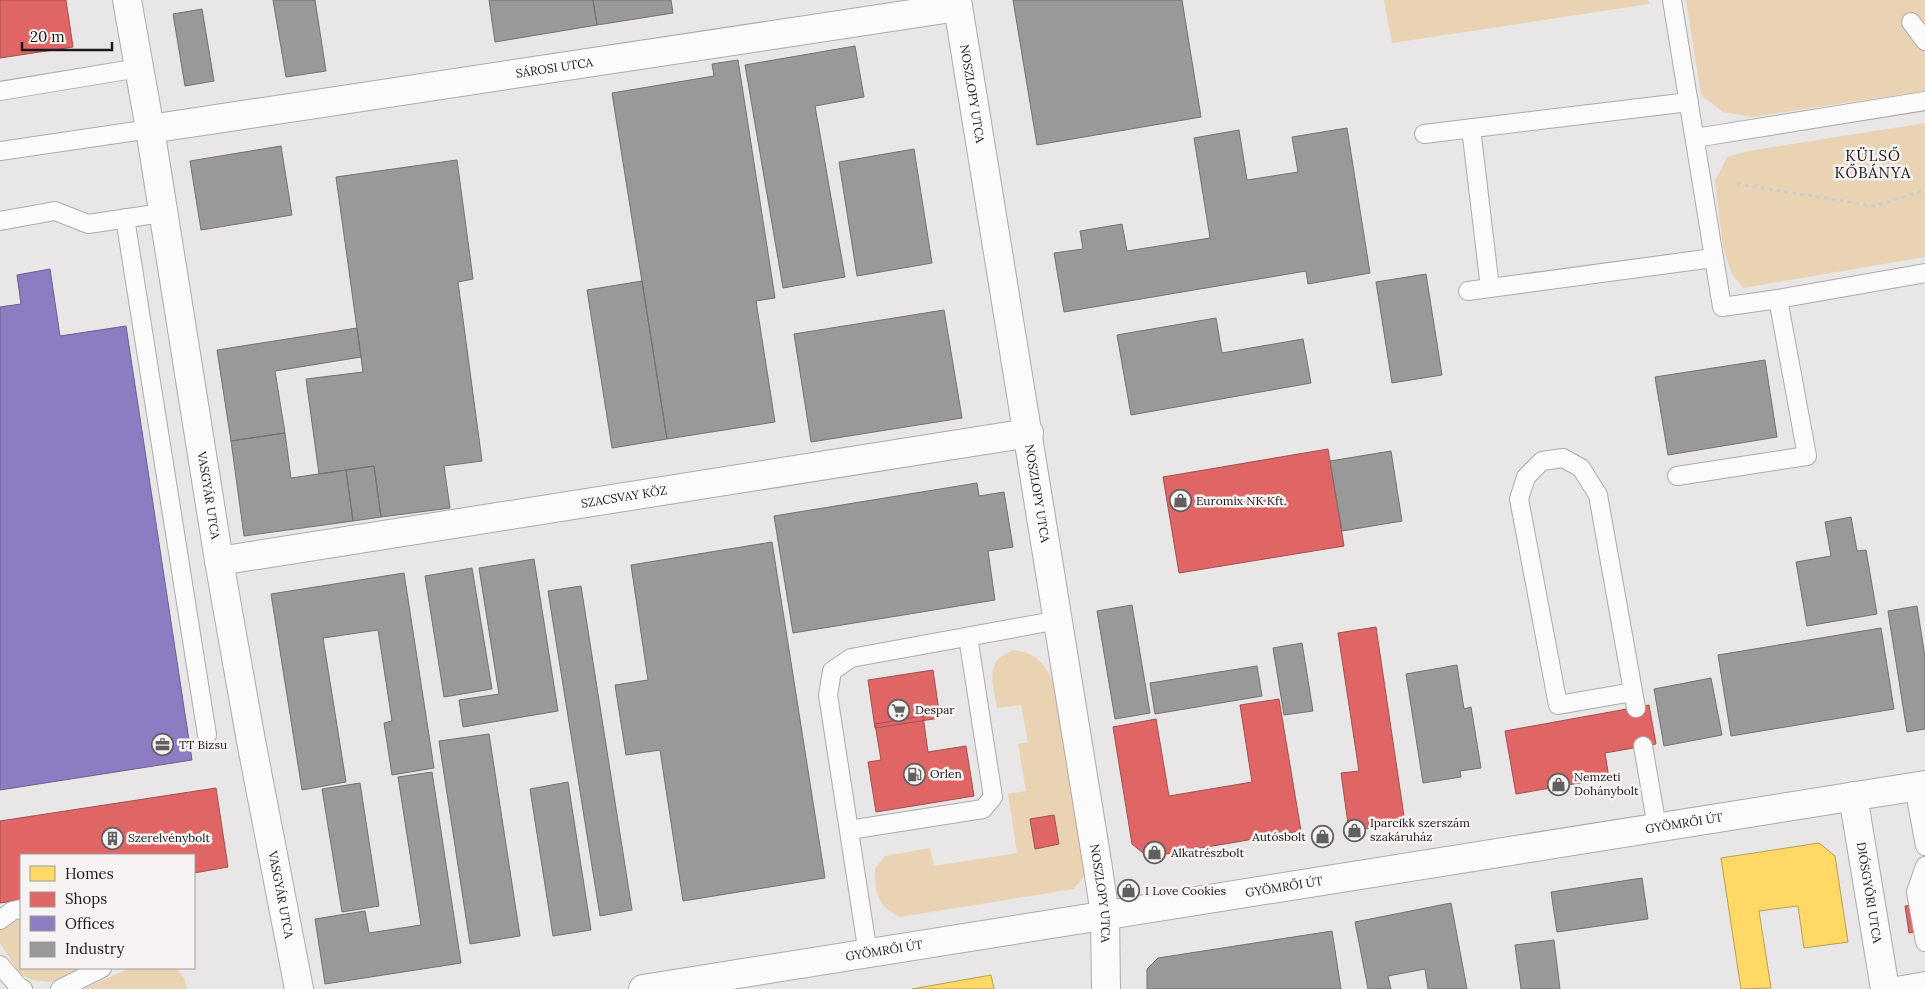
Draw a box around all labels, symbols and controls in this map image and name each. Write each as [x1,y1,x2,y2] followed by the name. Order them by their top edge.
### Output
[22,20,112,52] scale bar
[30,27,65,46] text: 20 m
[957,43,988,144] street label: NOSZLOPY UTCA
[515,54,594,81] street label: SÁROSI UTCA
[1835,146,1911,182] district label: KÜLSŐ KŐBÁNYA
[1022,443,1053,544] street label: NOSZLOPY UTCA
[194,449,223,541] street label: VASGYÁR UTCA
[580,482,668,511] street label: SZACSVAY KÖZ
[1168,489,1192,513] shop icon: Euromix NK Kft.
[1196,493,1287,508] place label: Euromix NK Kft.
[887,698,911,722] supermarket icon: Despar
[915,702,955,717] place label: Despar
[151,733,175,757] office icon: TT Bizsu
[179,737,227,752] place label: TT Bizsu
[902,762,926,786] fuel station icon: Orlen
[930,766,962,781] place label: Orlen
[1574,769,1639,798] place label: Nemzeti Dohánybolt
[1546,772,1570,796] shop icon: Nemzeti Dohánybolt
[1644,809,1724,836] street label: GYÖMRŐI ÚT
[1370,815,1470,844] place label: Iparcikk szerszám szakáruház
[1342,818,1366,842] shop icon: Iparcikk szerszám szakáruház
[1310,825,1334,849] shop icon: Autósbolt
[100,826,124,850] building icon: Szerelvénybolt
[1251,829,1306,844] place label: Autósbolt
[128,830,210,845] place label: Szerelvénybolt
[1143,841,1167,865] shop icon: Alkatrészbolt
[1854,841,1885,945] street label: DIÓSGYŐRI UTCA
[1087,843,1114,943] street label: NOSZLOPY UTCA
[1170,845,1245,860] place label: Alkatrészbolt
[265,849,297,940] street label: VASGYÁR UTCA
[20,854,195,969] legend
[65,864,114,883] text: Homes
[1244,873,1324,900] street label: GYÖMRŐI ÚT
[1117,879,1141,903] shop icon: I Love Cookies
[1145,883,1226,898] place label: I Love Cookies
[65,889,107,908] text: Shops
[65,914,115,933] text: Offices
[844,937,924,964] street label: GYÖMRŐI ÚT
[65,939,124,958] text: Industry

